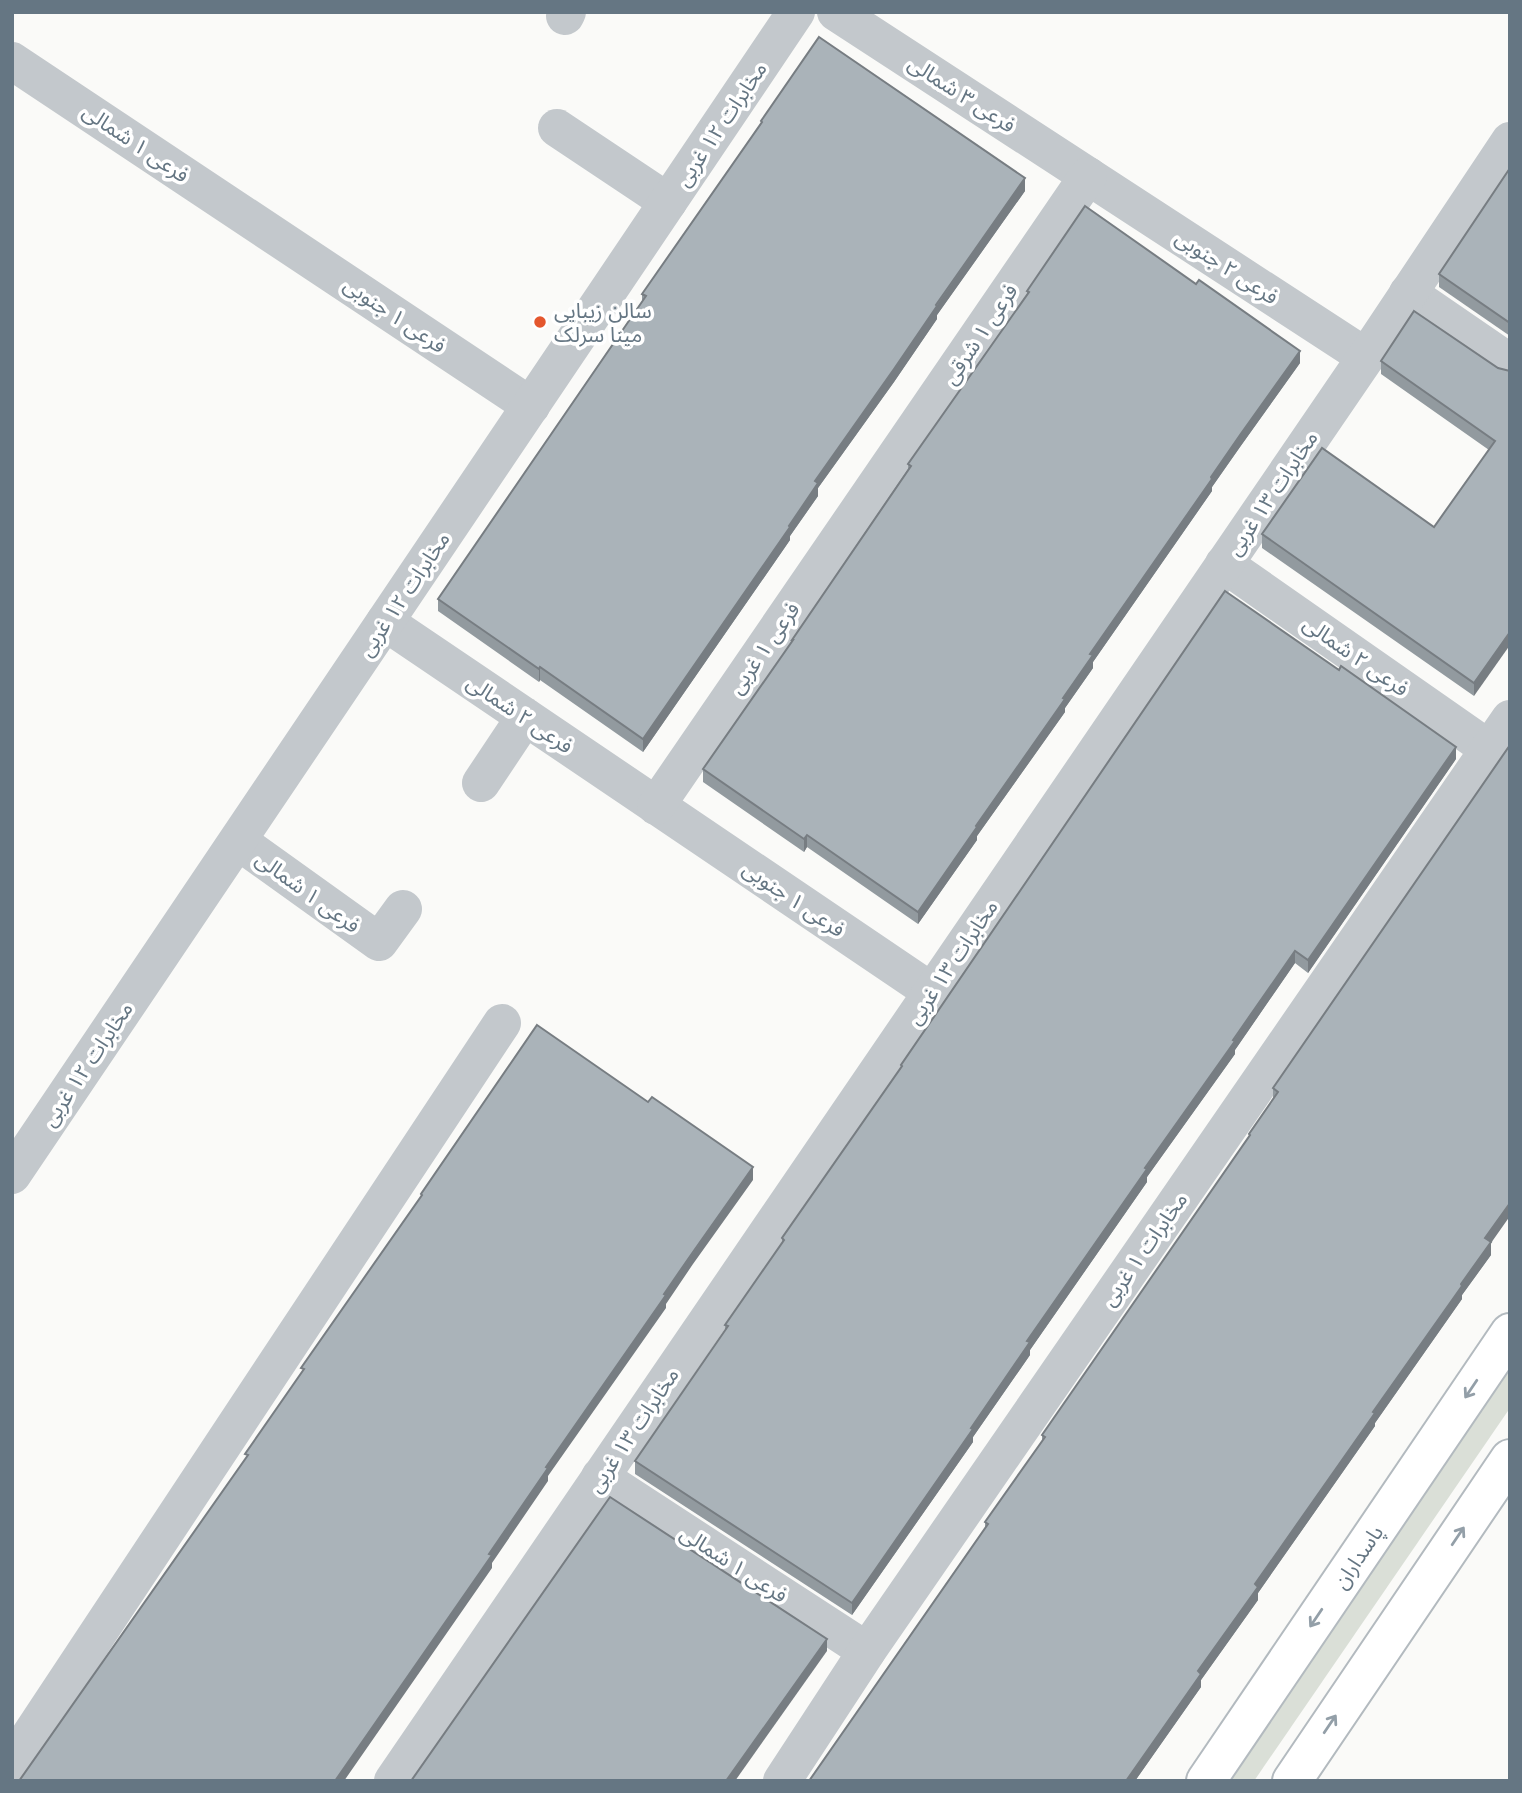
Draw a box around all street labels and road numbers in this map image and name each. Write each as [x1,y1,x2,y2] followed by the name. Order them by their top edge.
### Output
[904,51,1020,138] street label: فرعی ۳ شمالی
[671,58,772,191] street label: مخابرات ۱۲ غربی
[78,99,193,188] street label: فرعی ۱ شمالی
[1171,225,1283,309] street label: فرعی ۲ جنوبی
[339,273,450,358] street label: فرعی ۱ جنوبی
[938,280,1023,389] street label: فرعی ۱ شرقی
[1222,427,1323,560] street label: مخابرات ۱۳ غربی
[354,528,455,661] street label: مخابرات ۱۲ غربی
[724,598,805,699] street label: فرعی ۱ غربی
[1299,611,1413,701] street label: فرعی ۲ شمالی
[462,670,577,759] street label: فرعی ۲ شمالی
[251,847,364,938] street label: فرعی ۱ شمالی
[738,857,849,942] street label: فرعی ۱ جنوبی
[902,896,1003,1029] street label: مخابرات ۱۳ غربی
[37,998,138,1131] street label: مخابرات ۱۲ غربی
[1096,1188,1192,1311] street label: مخابرات ۱ غربی
[583,1364,684,1497] street label: مخابرات ۱۳ غربی
[676,1521,792,1608] street label: فرعی ۱ شمالی
[1328,1521,1389,1594] street label: پاسداران

